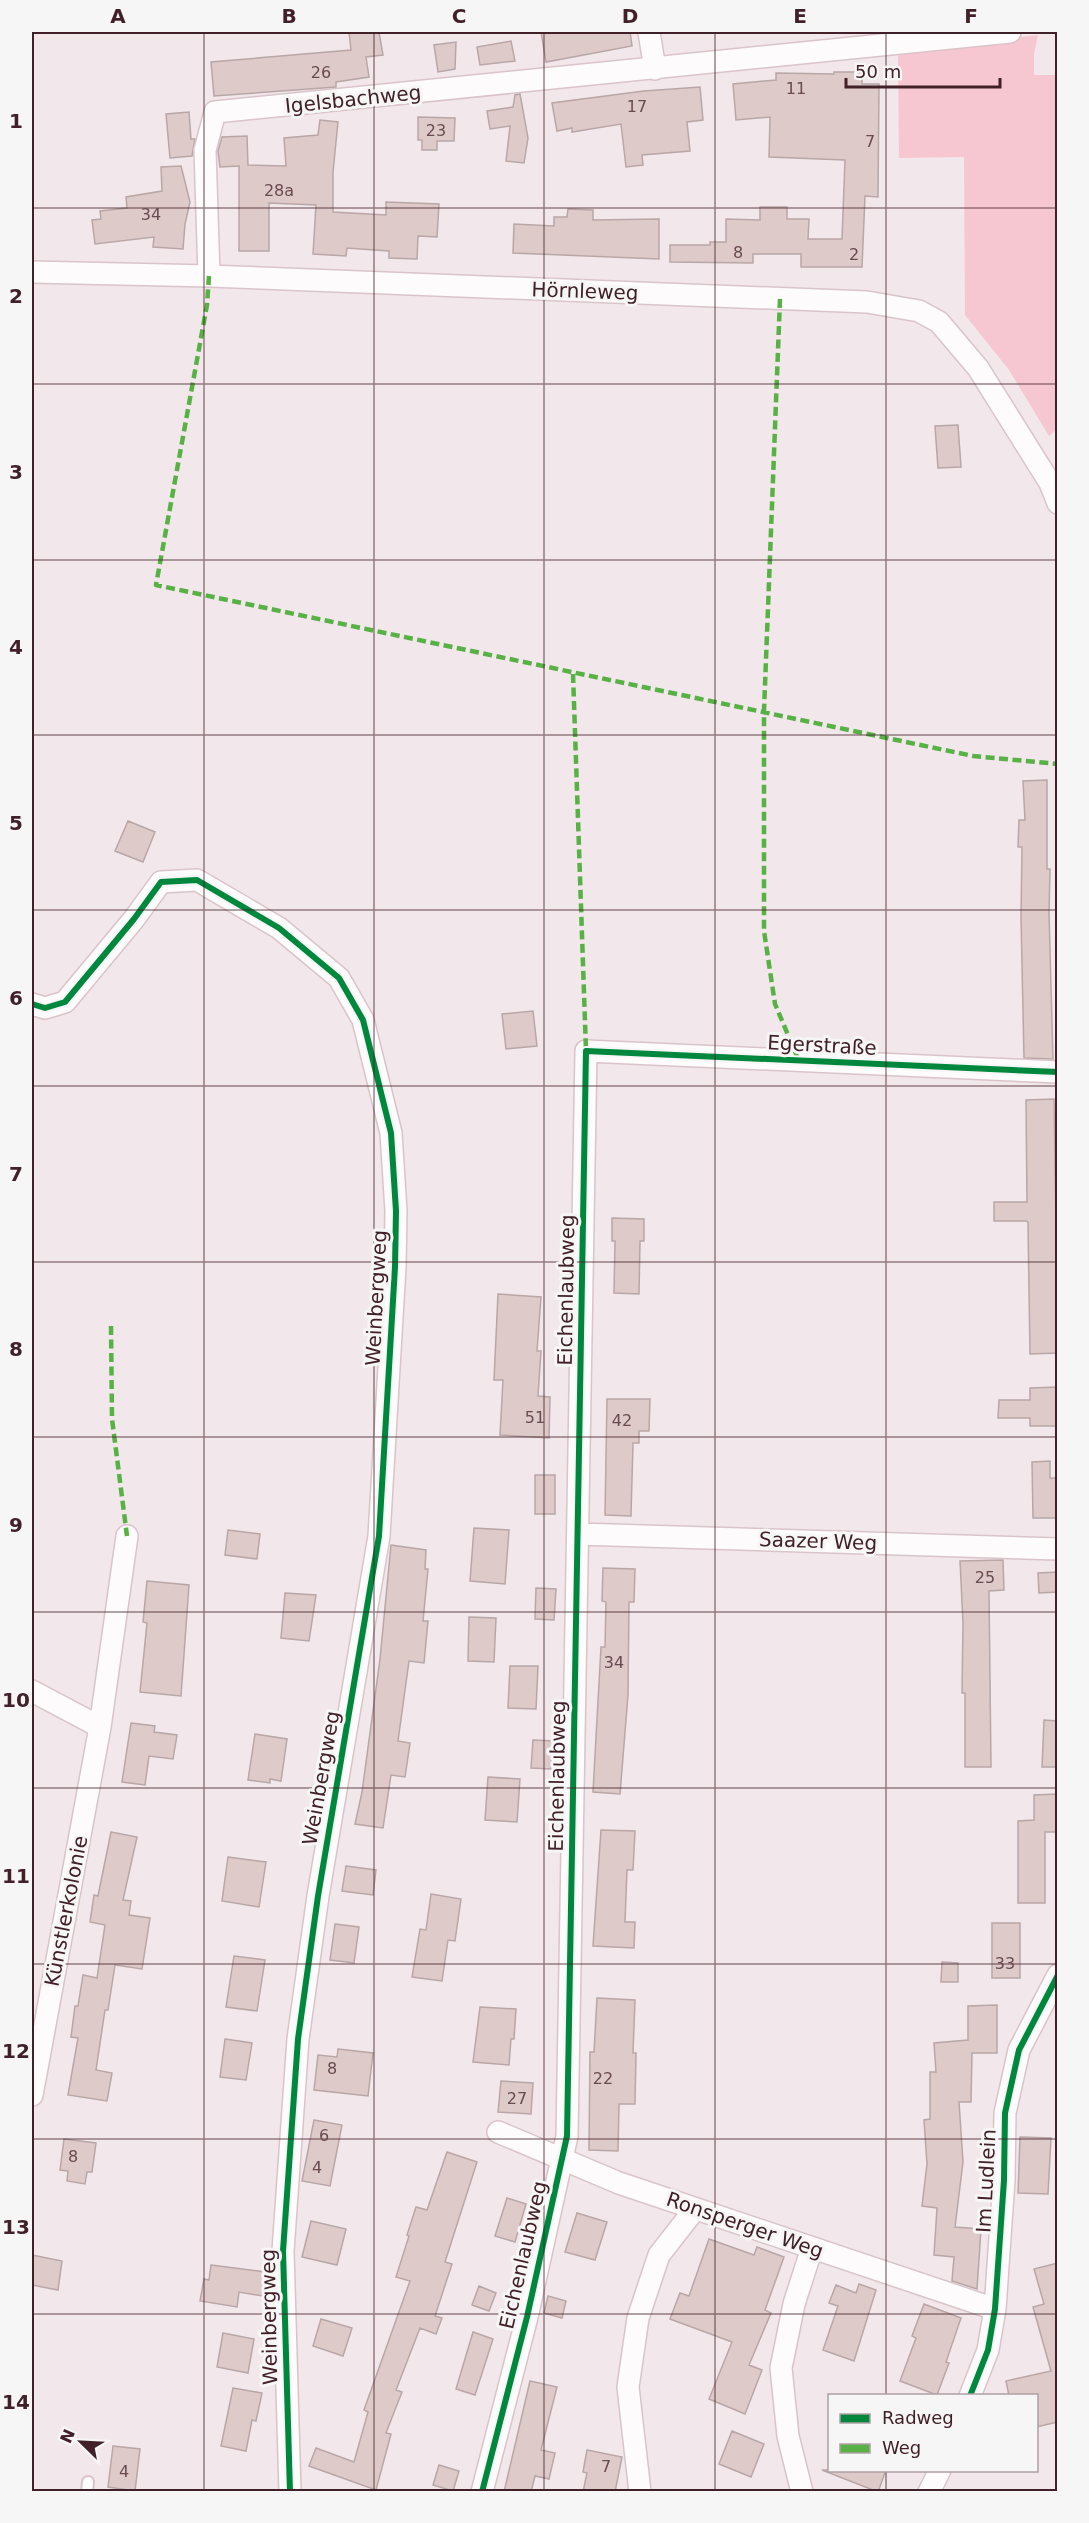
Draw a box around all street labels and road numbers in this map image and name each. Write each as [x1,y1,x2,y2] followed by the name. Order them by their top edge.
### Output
[284,80,422,118] street label: Igelsbachweg
[531,277,639,305] street label: Hörnleweg
[767,1030,877,1060] street label: Egerstraße
[553,1214,579,1366] street label: Eichenlaubweg
[360,1229,392,1367] street label: Weinbergweg
[759,1527,877,1555] street label: Saazer Weg
[544,1700,570,1852] street label: Eichenlaubweg
[297,1709,345,1847] street label: Weinbergweg
[40,1833,92,1989] street label: Künstlerkolonie
[971,2128,1001,2234] street label: Im Ludlein
[494,2179,552,2331] street label: Eichenlaubweg
[663,2187,827,2263] street label: Ronsperger Weg
[256,2249,282,2385] street label: Weinbergweg

